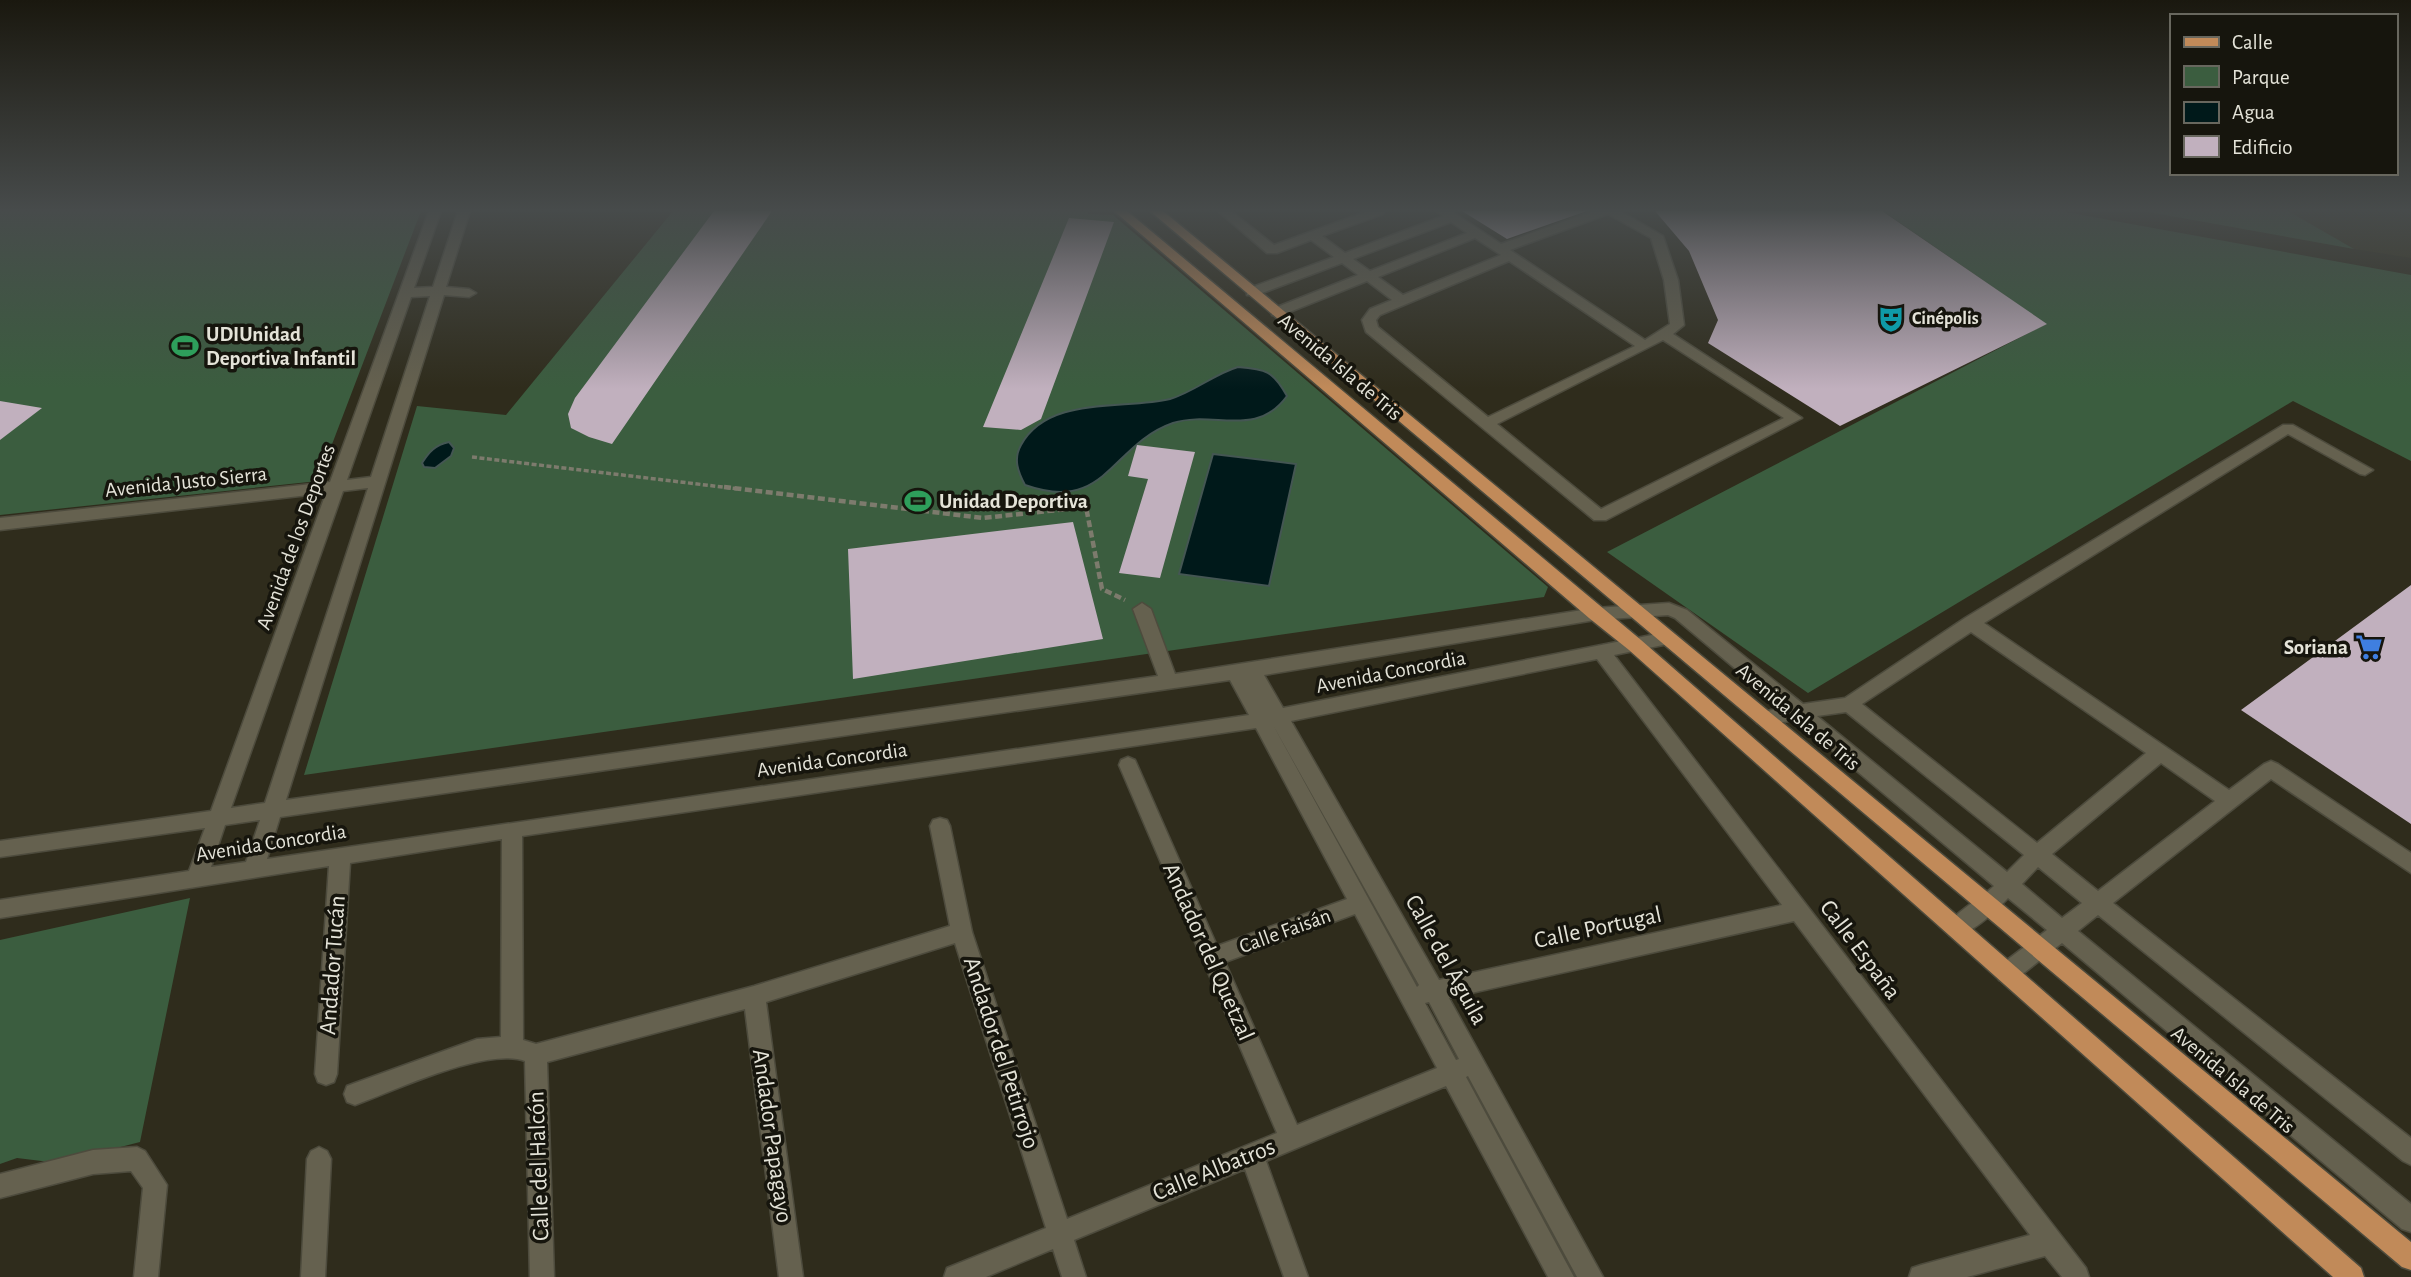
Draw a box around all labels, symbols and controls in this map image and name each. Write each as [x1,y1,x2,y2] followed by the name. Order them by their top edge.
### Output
[2170,14,2397,175] legend
[2232,32,2273,53] text: Calle
[2232,67,2290,88] text: Parque
[2232,102,2275,123] text: Agua
[2232,137,2293,158] text: Edificio
[1876,304,1906,334] theatre icon: Cinépolis
[1274,309,1406,425] street label: Avenida Isla de Tris
[1912,310,1979,328] place label: Cinépolis
[206,324,356,369] place label: UDIUnidad Deportiva Infantil
[170,331,200,361] sports icon: UDIUnidad Deportiva Infantil
[253,442,339,632] street label: Avenida de los Deportes
[104,463,268,501] street label: Avenida Justo Sierra
[903,486,933,516] sports icon: Unidad Deportiva
[939,491,1088,512] place label: Unidad Deportiva
[2354,632,2384,662] supermarket icon: Soriana
[2284,637,2348,658] place label: Soriana
[1314,647,1468,697] street label: Avenida Concordia
[1732,659,1864,775] street label: Avenida Isla de Tris
[755,739,909,781] street label: Avenida Concordia
[194,821,348,865] street label: Avenida Concordia
[1158,860,1258,1044] street label: Andador del Quetzal
[1400,890,1493,1029] street label: Calle del Águila
[316,895,350,1035] street label: Andador Tucán
[1815,896,1905,1004] street label: Calle España
[1532,903,1664,953] street label: Calle Portugal
[1237,905,1333,957] street label: Calle Faisán
[959,954,1043,1152] street label: Andador del Petirrojo
[2167,1022,2299,1138] street label: Avenida Isla de Tris
[748,1048,796,1224] street label: Andador Papagayo
[524,1091,554,1241] street label: Calle del Halcón
[1149,1135,1279,1205] street label: Calle Albatros

